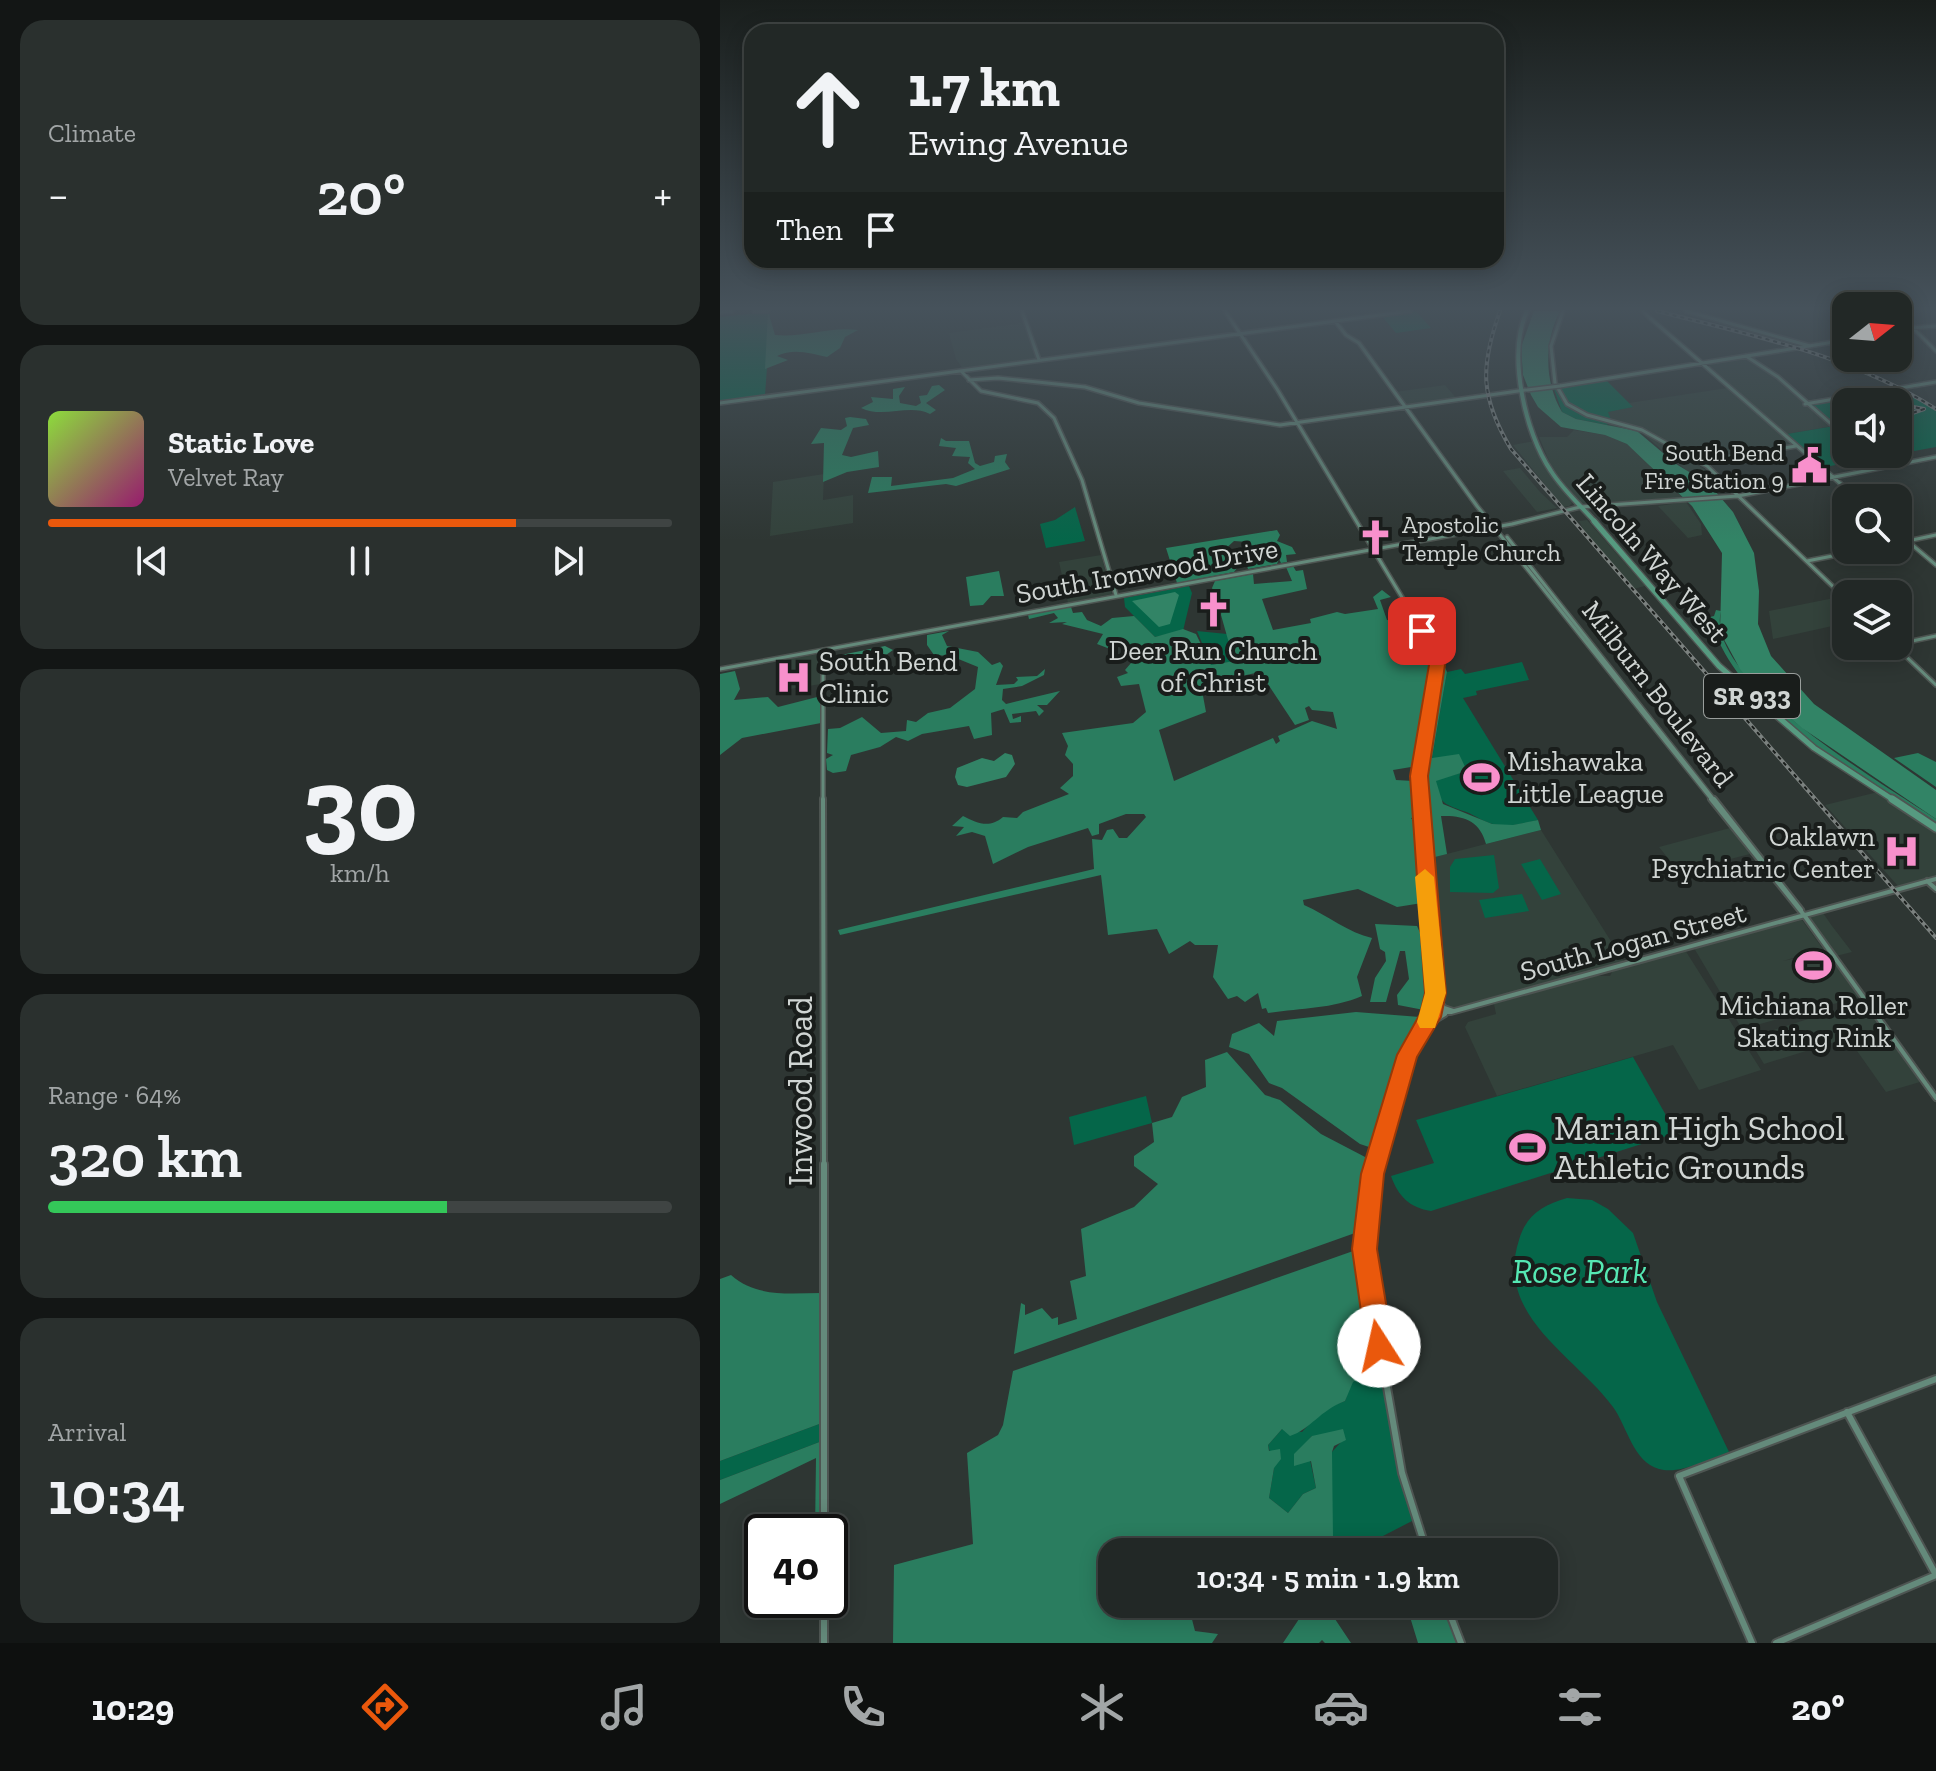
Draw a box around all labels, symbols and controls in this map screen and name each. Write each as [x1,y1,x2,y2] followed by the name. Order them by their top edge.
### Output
[908,53,1060,120] text: 1.7 km
[776,56,880,160] icon: ahead
[48,117,136,149] text: Climate
[908,121,1128,164] text: Ewing Avenue
[317,158,405,230] text: 20°
[48,168,69,221] text: −
[653,168,672,221] text: +
[859,208,903,252] icon: arrive
[776,212,843,248] text: Then
[1832,292,1912,372] north arrow
[1832,292,1912,660] map controls
[1832,388,1912,468] button: sound
[168,425,314,461] text: Static Love
[1644,438,1784,495] place label: South Bend Fire Station 9
[1791,447,1829,485] public building icon: South Bend Fire Station 9
[168,461,284,493] text: Velvet Ray
[1570,467,1735,650] street label: Lincoln Way West
[1832,484,1912,564] button: search
[1402,510,1561,567] place label: Apostolic Temple Church
[1357,519,1395,557] church icon: Apostolic Temple Church
[1013,532,1281,610] street label: South Ironwood Drive
[130,539,174,583] icon: previous
[338,539,382,583] icon: pause
[546,539,590,583] icon: next
[1832,580,1912,660] button: layers
[1194,591,1232,629] church icon: Deer Run Church of Christ
[1575,594,1741,794] street label: Milburn Boulevard
[1388,597,1456,665] pin
[1400,609,1444,653] icon: arrive
[1109,634,1318,699] place label: Deer Run Church of Christ
[819,645,958,710] place label: South Bend Clinic
[774,658,812,696] hospital icon: South Bend Clinic
[1704,674,1800,718] road number: SR 933
[302,742,418,867] text: 30
[1507,745,1664,810] place label: Mishawaka Little League
[1462,758,1500,796] sports icon: Mishawaka Little League
[1651,820,1875,885] place label: Oaklawn Psychiatric Center
[1882,833,1920,871] hospital icon: Oaklawn Psychiatric Center
[330,857,390,889] text: km/h
[1517,896,1750,988] street label: South Logan Street
[1795,946,1833,984] sports icon: Michiana Roller Skating Rink
[1719,989,1909,1054] place label: Michiana Roller Skating Rink
[780,996,821,1186] street label: Inwood Road
[48,1079,181,1111] text: Range · 64%
[1554,1108,1845,1188] place label: Marian High School Athletic Grounds
[48,1120,242,1192] text: 320 km
[1509,1129,1547,1167] sports icon: Marian High School Athletic Grounds
[1512,1251,1648,1292] park label: Rose Park
[1337,1304,1421,1388] position arrow
[48,1416,126,1448] text: Arrival
[48,1457,185,1529] text: 10:34
[744,1514,848,1618] speed limit sign: 40
[1196,1560,1460,1596] text: 10:34 · 5 min · 1.9 km
[357,1679,413,1735] icon: directions
[596,1679,652,1735] icon: music
[835,1679,891,1735] icon: phone
[1074,1679,1130,1735] icon: climate
[1313,1679,1369,1735] icon: car
[1552,1679,1608,1735] icon: filters
[92,1686,174,1729] text: 10:29
[1791,1686,1844,1729] text: 20°

